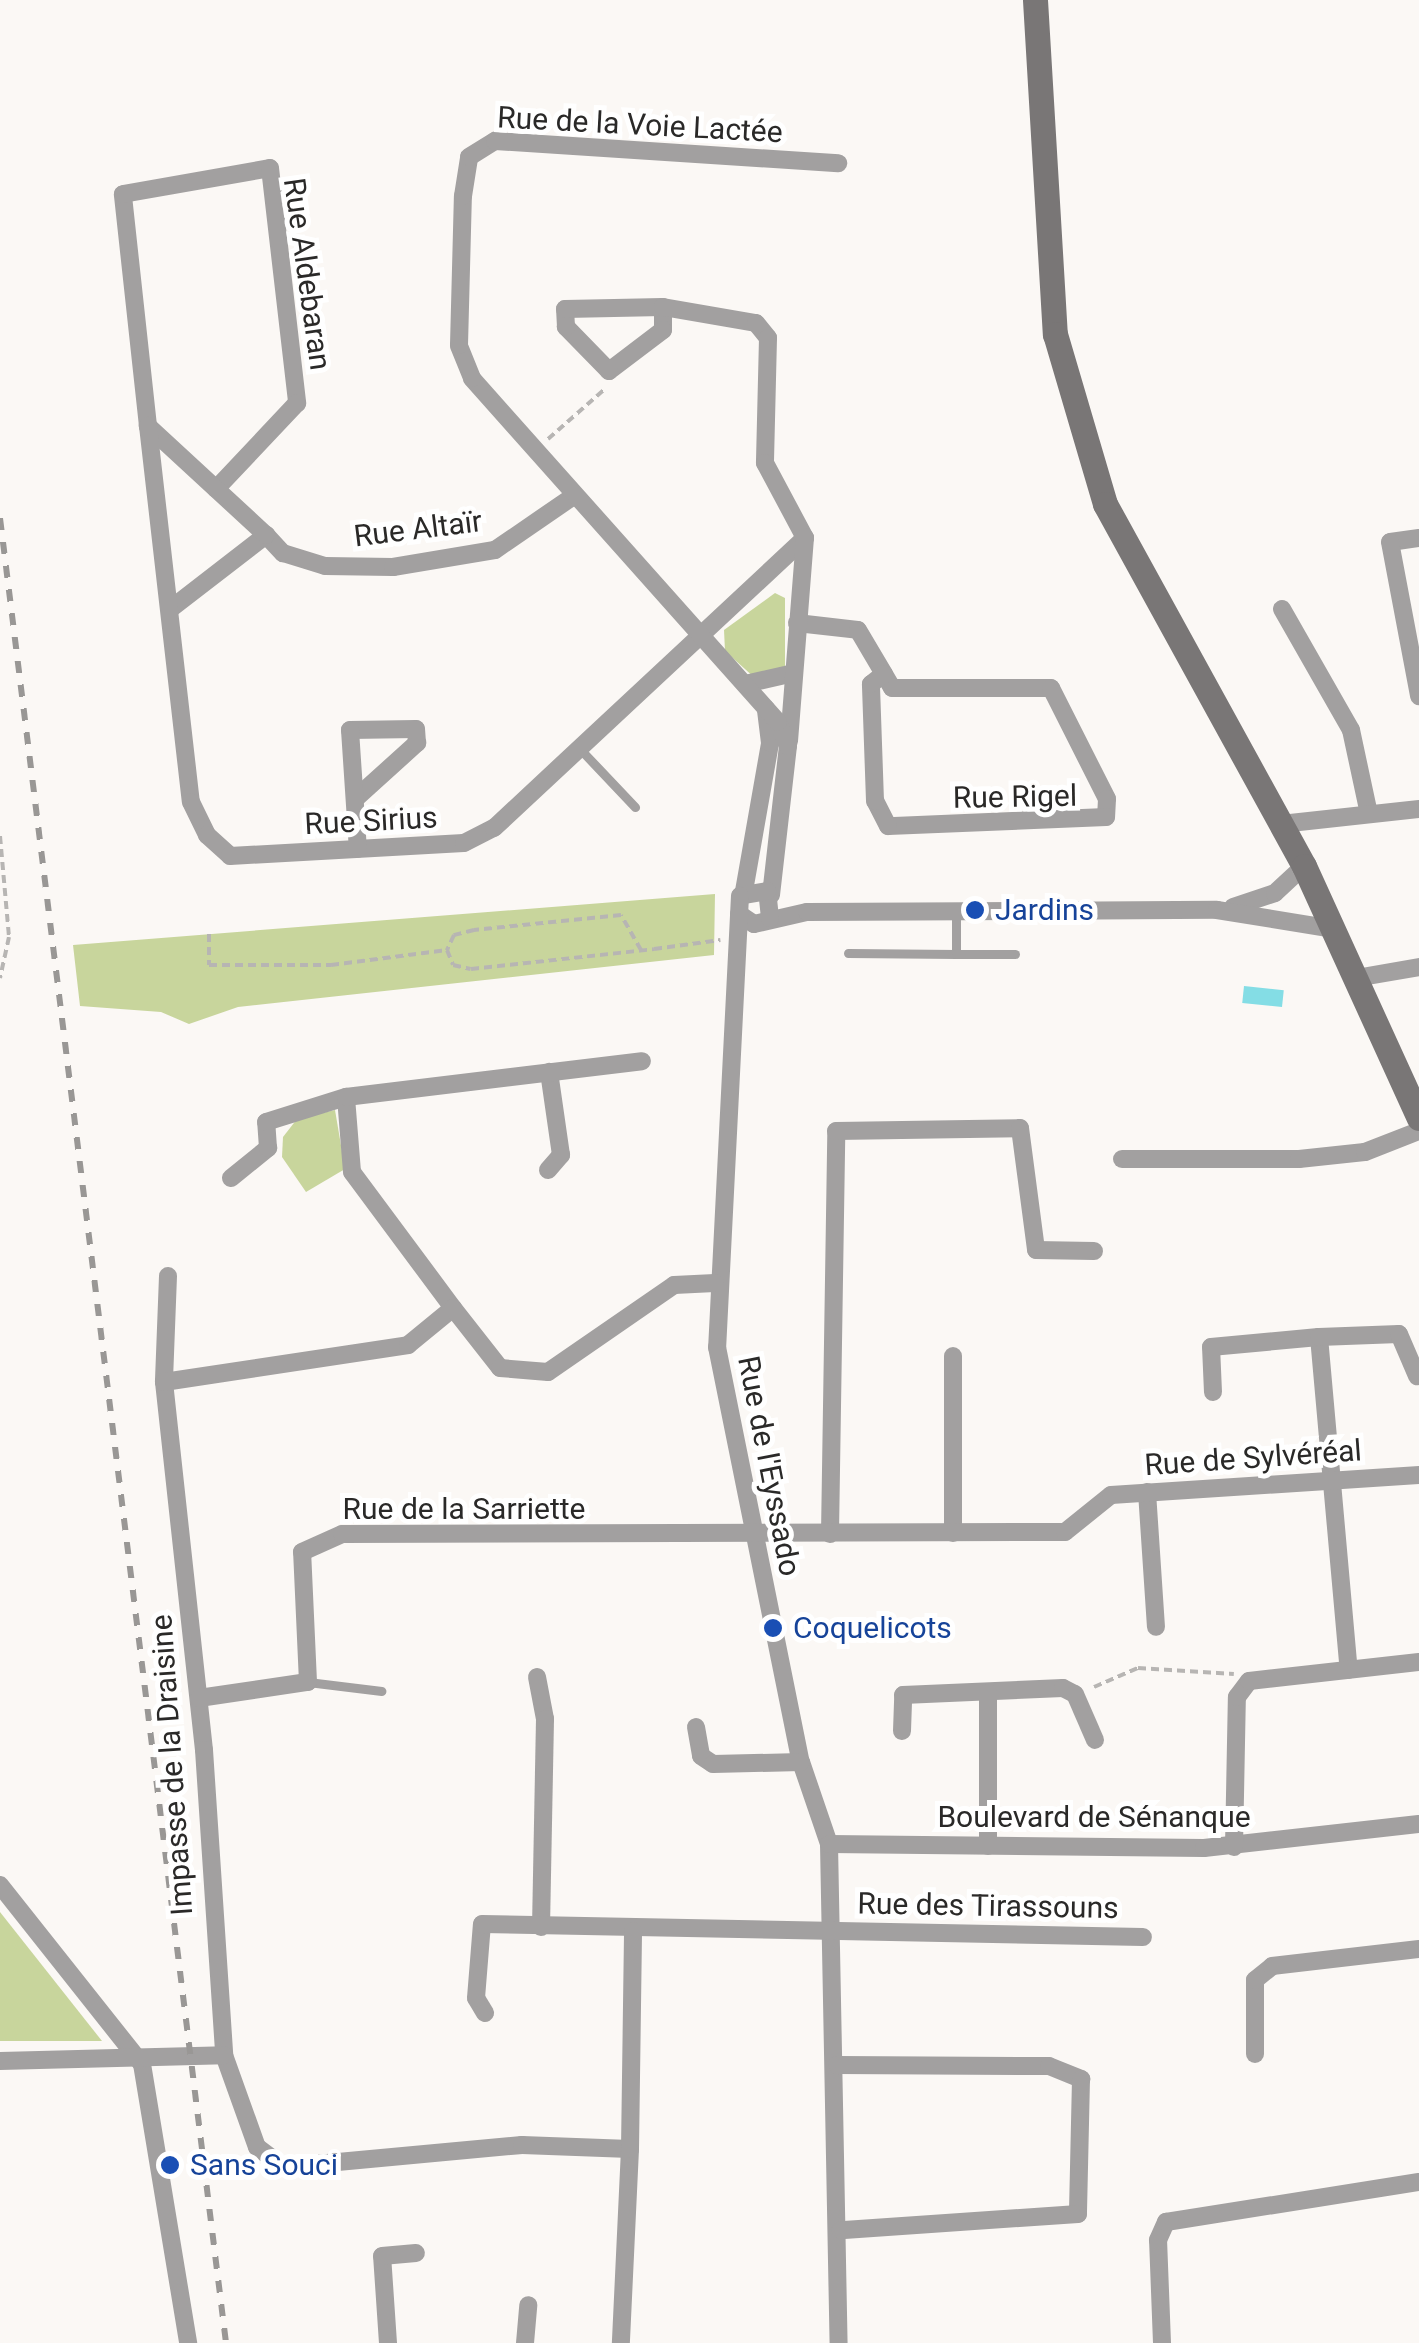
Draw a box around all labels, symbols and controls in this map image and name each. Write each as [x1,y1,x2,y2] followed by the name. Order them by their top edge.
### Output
[496,100,784,150] street label: Rue de la Voie Lactée
[276,176,338,372] street label: Rue Aldebaran
[352,503,484,555] street label: Rue Altaïr
[953,778,1077,816] street label: Rue Rigel
[304,800,438,842] street label: Rue Sirius
[995,892,1094,928] place label: Jardins
[964,899,986,921] marker: Jardins
[730,1353,808,1579] street label: Rue de l'Eyssado
[1143,1432,1363,1484] street label: Rue de Sylvéréal
[343,1491,585,1527] street label: Rue de la Sarriette
[793,1610,952,1646] place label: Coquelicots
[144,1613,200,1917] street label: Impasse de la Draisine
[762,1617,784,1639] marker: Coquelicots
[937,1799,1251,1835] street label: Boulevard de Sénanque
[857,1886,1119,1926] street label: Rue des Tirassouns
[190,2147,338,2183] place label: Sans Souci
[159,2154,181,2176] marker: Sans Souci

